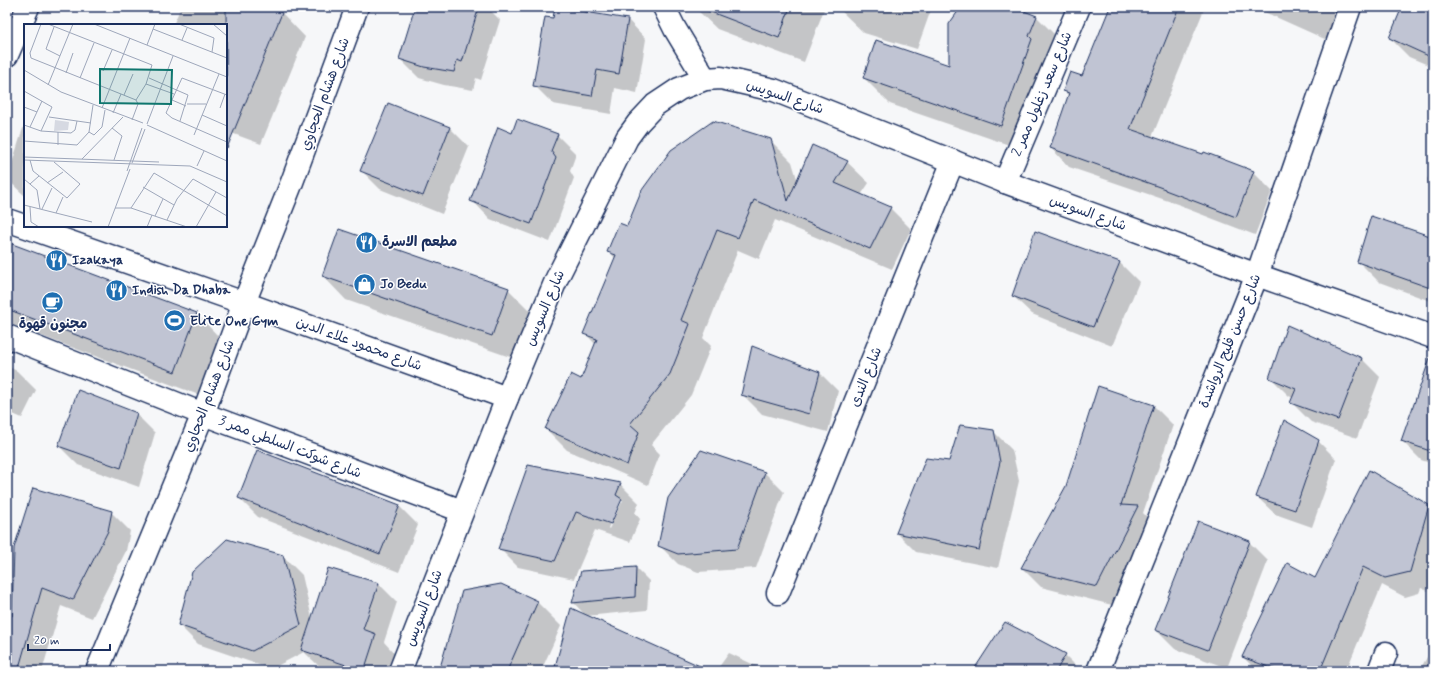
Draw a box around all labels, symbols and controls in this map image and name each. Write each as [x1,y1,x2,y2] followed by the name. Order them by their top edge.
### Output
[24,24,227,227] inset map
[1008,29,1076,159] street label: شارع سعد زغلول ممر 2
[296,35,355,153] street label: شارع هشام الحجاوي
[744,75,826,119] street label: شارع السويس
[1047,191,1129,235] street label: شارع السويس
[353,229,379,255] restaurant icon: مطعم الاسرة
[382,233,457,252] place label: مطعم الاسرة
[44,247,70,273] restaurant icon: Izakaya
[72,251,123,269] place label: Izakaya
[521,267,569,349] street label: شارع السويس
[352,271,378,297] shop icon: Jo Bedu
[1195,271,1265,411] street label: شارع حسن فليح الرواشدة
[380,275,427,293] place label: Jo Bedu
[104,277,130,303] restaurant icon: Indish Da Dhaba
[132,281,231,299] place label: Indish Da Dhaba
[40,289,66,315] cafe icon: مجنون قهوة
[161,308,187,334] sports icon: Elite One Gym
[190,312,278,330] place label: Elite One Gym
[294,313,424,375] street label: شارع محمود علاء الدين
[19,315,87,333] place label: مجنون قهوة
[179,337,240,455] street label: شارع هشام الحجاوي
[846,344,886,410] street label: شارع الندى
[215,411,364,485] street label: شارع شوكت السلطي ممر 3
[401,567,447,649] street label: شارع السويس
[28,626,110,652] scale bar
[34,633,60,649] text: 20 m

